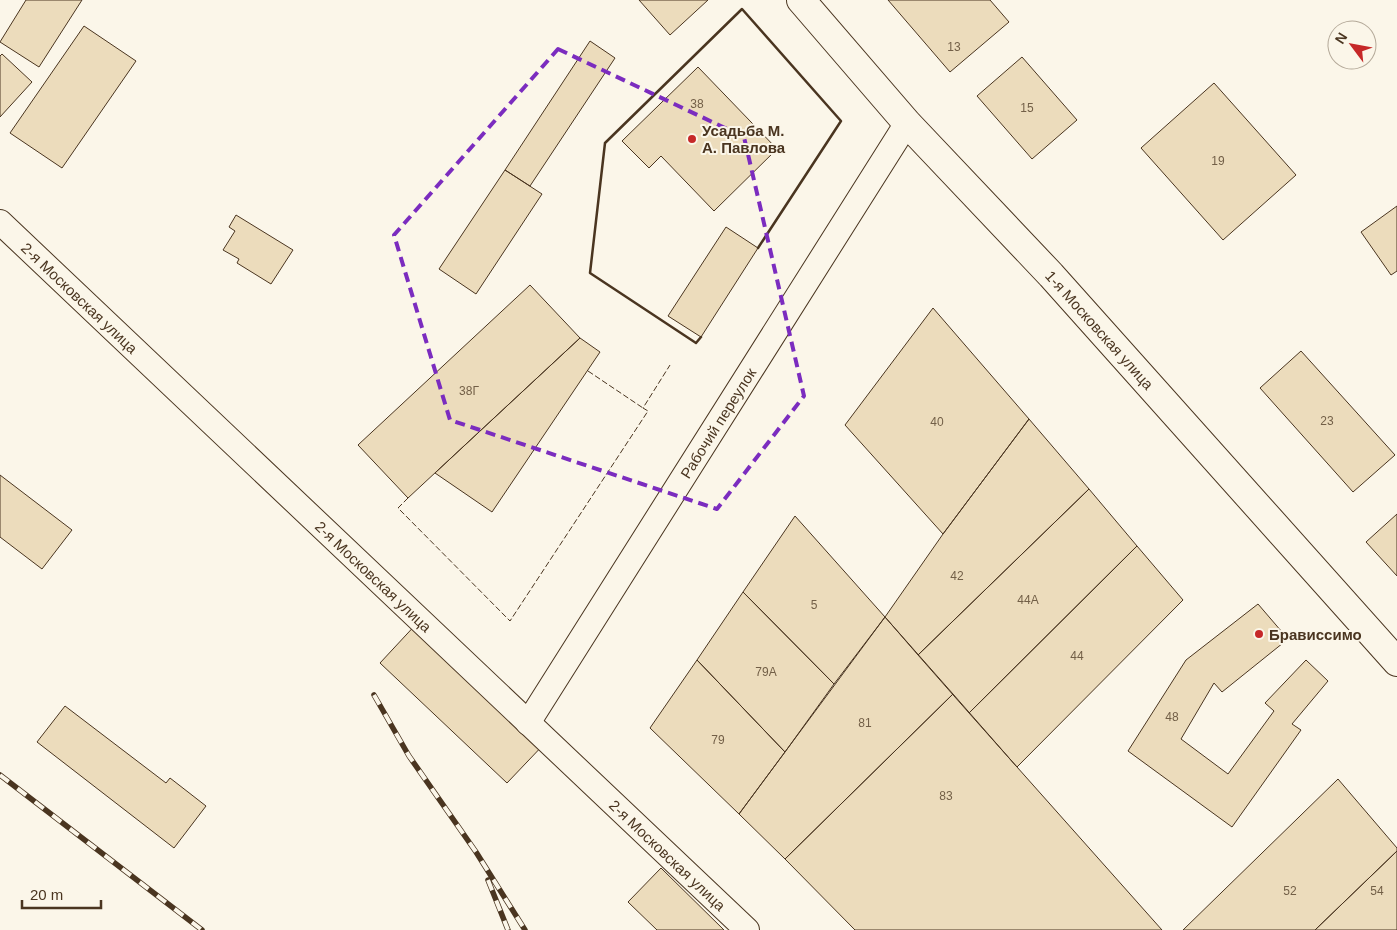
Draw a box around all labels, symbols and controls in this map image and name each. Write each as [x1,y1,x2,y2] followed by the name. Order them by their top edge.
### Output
[1327,20,1377,70] north arrow
[1332,30,1350,47] text: N
[947,40,961,54] house number: 13
[690,97,704,111] house number: 38
[1020,101,1034,115] house number: 15
[702,122,786,156] place label: Усадьба М. А. Павлова
[686,133,698,145] marker: Усадьба М. А. Павлова
[1211,154,1225,168] house number: 19
[18,239,142,357] street label: 2-я Московская улица
[1042,267,1158,393] street label: 1-я Московская улица
[676,364,759,481] street label: Рабочий переулок
[459,384,479,398] house number: 38Г
[1320,414,1334,428] house number: 23
[930,415,944,429] house number: 40
[312,517,436,636] street label: 2-я Московская улица
[950,569,964,583] house number: 42
[1017,593,1039,607] house number: 44А
[811,598,818,612] house number: 5
[1269,626,1362,643] place label: Брависсимо
[1253,628,1265,640] marker: Брависсимо
[1070,649,1084,663] house number: 44
[755,665,777,679] house number: 79А
[1165,710,1179,724] house number: 48
[858,716,872,730] house number: 81
[711,733,725,747] house number: 79
[939,789,953,803] house number: 83
[606,796,730,914] street label: 2-я Московская улица
[22,878,101,910] scale bar
[1283,884,1297,898] house number: 52
[1370,884,1384,898] house number: 54
[30,886,63,903] text: 20 m

